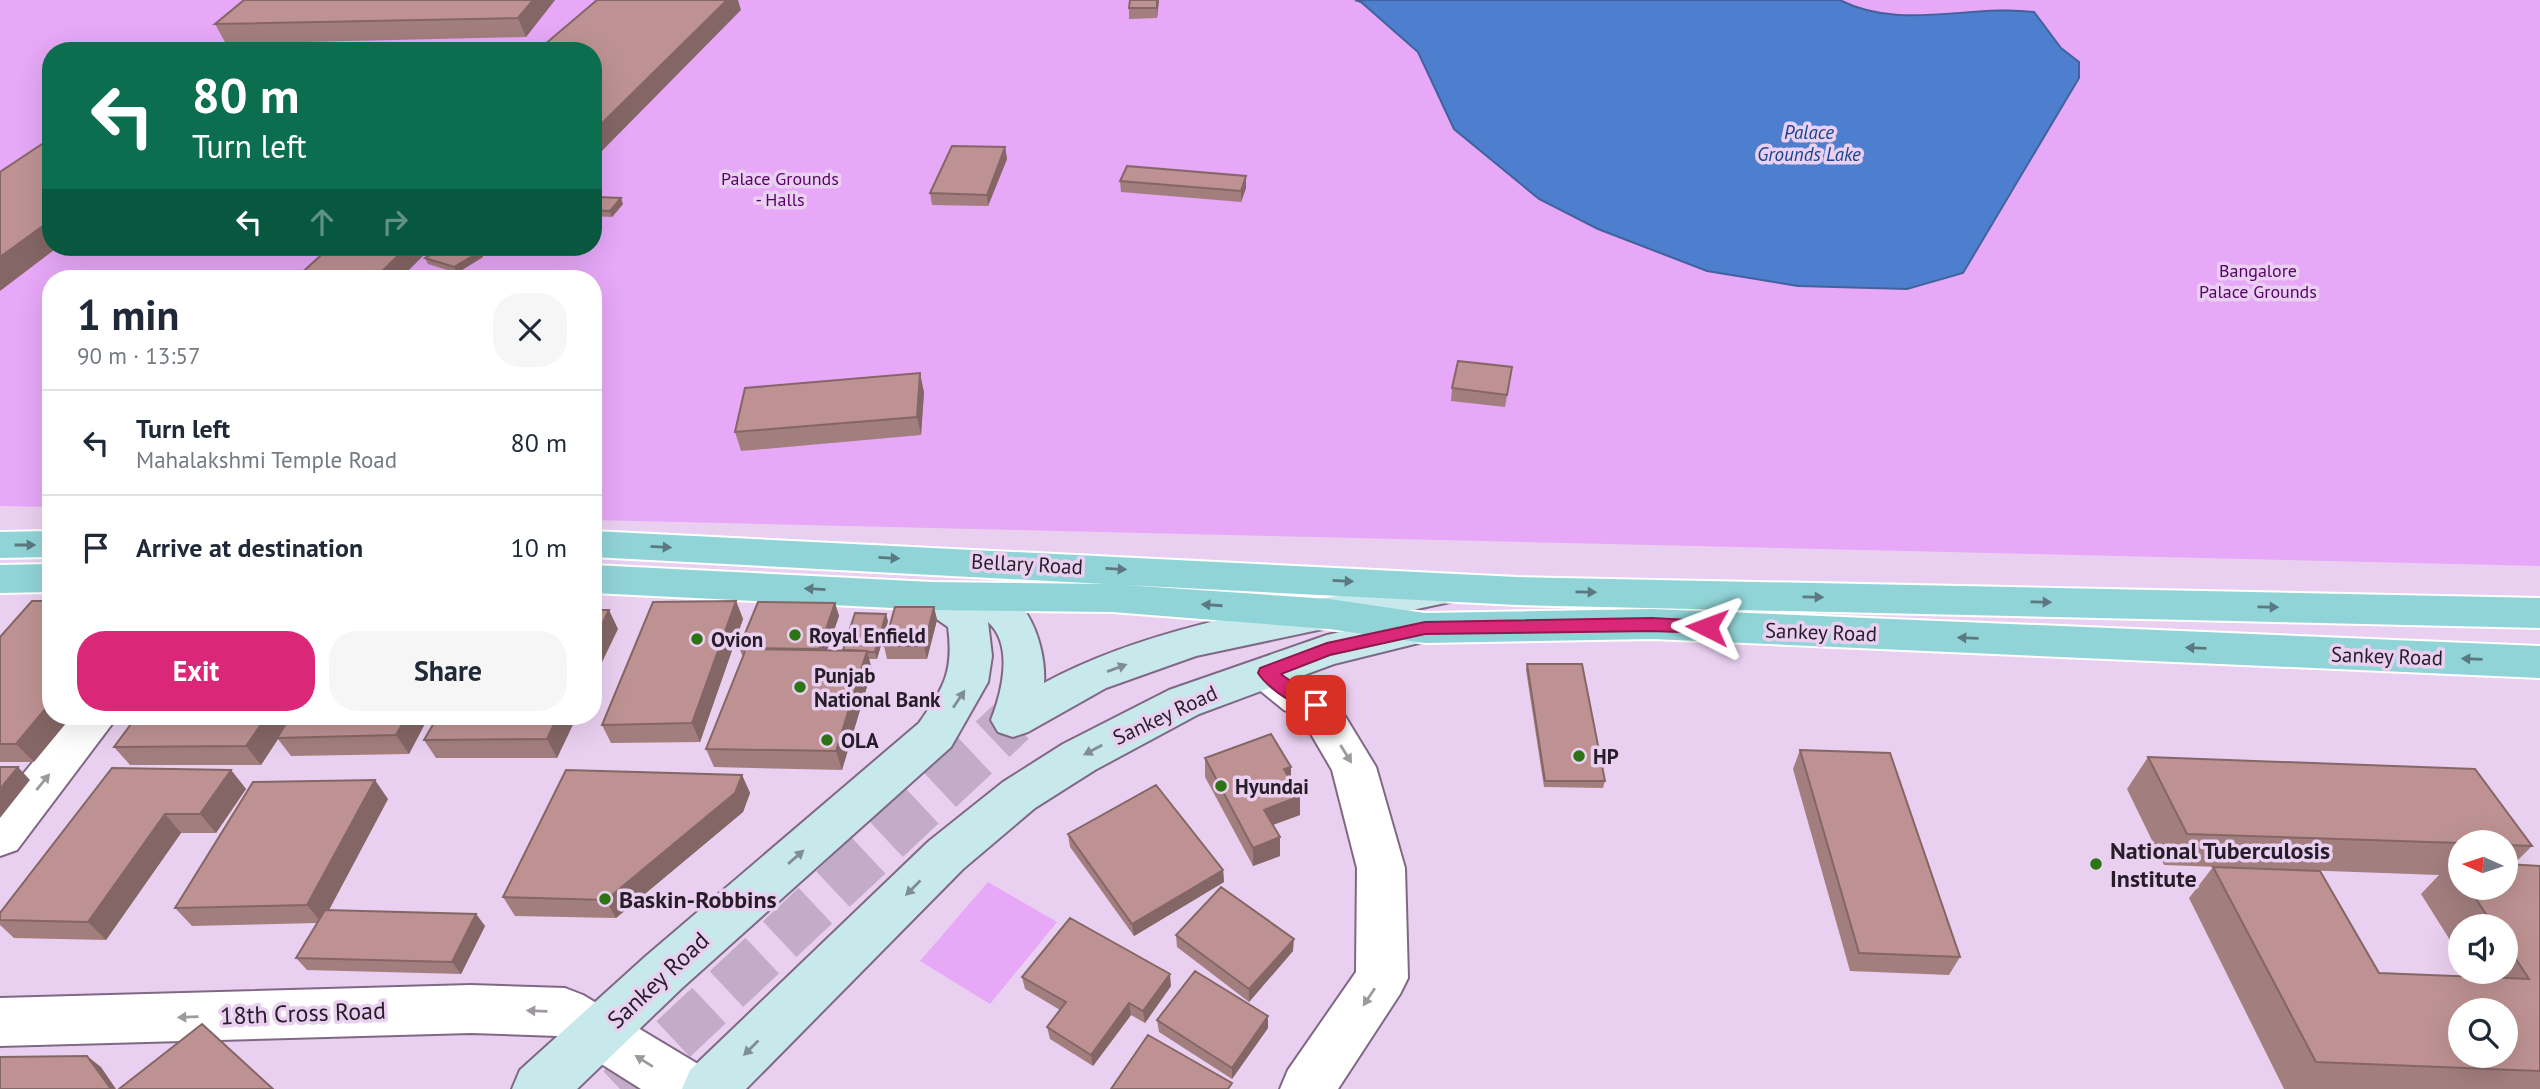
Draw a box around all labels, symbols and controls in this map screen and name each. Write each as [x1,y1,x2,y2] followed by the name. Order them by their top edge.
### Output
[192,63,299,127] text: 80 m
[77,70,168,161] icon: left
[1757,120,1861,166] water label: Palace Grounds Lake
[192,125,307,167] text: Turn left
[721,167,839,211] park label: Palace Grounds - Halls
[230,203,268,241] icon: left
[303,203,341,241] icon: ahead
[376,203,414,241] icon: right
[2199,259,2317,303] park label: Bangalore Palace Grounds
[77,287,179,342] text: 1 min
[493,293,567,367] button: close
[77,341,201,370] text: 90 m · 13:57
[136,412,230,445] text: Turn left
[77,424,115,462] icon: left
[511,426,567,459] text: 80 m
[136,445,397,474] text: Mahalakshmi Temple Road
[77,529,115,567] icon: arrive
[136,531,363,564] text: Arrive at destination
[511,531,567,564] text: 10 m
[15,539,37,551] one-way arrow
[651,542,673,553] one-way arrow
[970,548,1084,580] street label: Bellary Road
[878,552,900,563] one-way arrow
[1105,564,1127,575] one-way arrow
[1332,575,1354,586] one-way arrow
[803,584,825,595] one-way arrow
[1575,586,1597,598] one-way arrow
[1670,590,1744,664] position arrow
[1802,591,1824,602] one-way arrow
[2030,596,2052,607] one-way arrow
[1200,599,1222,610] one-way arrow
[2257,601,2279,613] one-way arrow
[1764,617,1878,647] street label: Sankey Road
[809,622,926,649] place label: Royal Enfield
[711,626,763,653] place label: Ovion
[787,627,803,643] marker: Royal Enfield
[77,631,315,711] button: Exit
[329,631,567,711] button: Share
[689,631,705,647] marker: Ovion
[1957,632,1979,643] one-way arrow
[2330,641,2444,671] street label: Sankey Road
[2184,642,2206,653] one-way arrow
[2461,654,2483,665] one-way arrow
[814,662,941,713] place label: Punjab National Bank
[1107,662,1128,673] one-way arrow
[1286,675,1346,735] pin
[792,679,808,695] marker: Punjab National Bank
[1108,679,1222,751] street label: Sankey Road
[1297,686,1335,724] icon: arrive
[952,690,965,709] one-way arrow
[841,727,879,754] place label: OLA
[819,732,835,748] marker: OLA
[1593,743,1619,770] place label: HP
[1083,744,1103,755] one-way arrow
[1340,745,1353,764] one-way arrow
[1571,748,1587,764] marker: HP
[1235,773,1309,800] place label: Hyundai
[35,774,50,792] one-way arrow
[1213,778,1229,794] marker: Hyundai
[2448,830,2518,900] north arrow
[2448,830,2518,1068] map controls
[2110,835,2330,894] place label: National Tuberculosis Institute
[787,849,805,865] one-way arrow
[2088,856,2104,872] marker: National Tuberculosis Institute
[905,879,922,895] one-way arrow
[619,884,777,915] place label: Baskin-Robbins
[597,891,613,907] marker: Baskin-Robbins
[2448,914,2518,984] button: sound
[601,925,715,1035] street label: Sankey Road
[1363,987,1376,1006] one-way arrow
[220,995,386,1031] street label: 18th Cross Road
[2448,998,2518,1068] button: search
[526,1006,548,1017] one-way arrow
[176,1011,198,1022] one-way arrow
[743,1039,760,1055] one-way arrow
[635,1055,654,1068] one-way arrow

